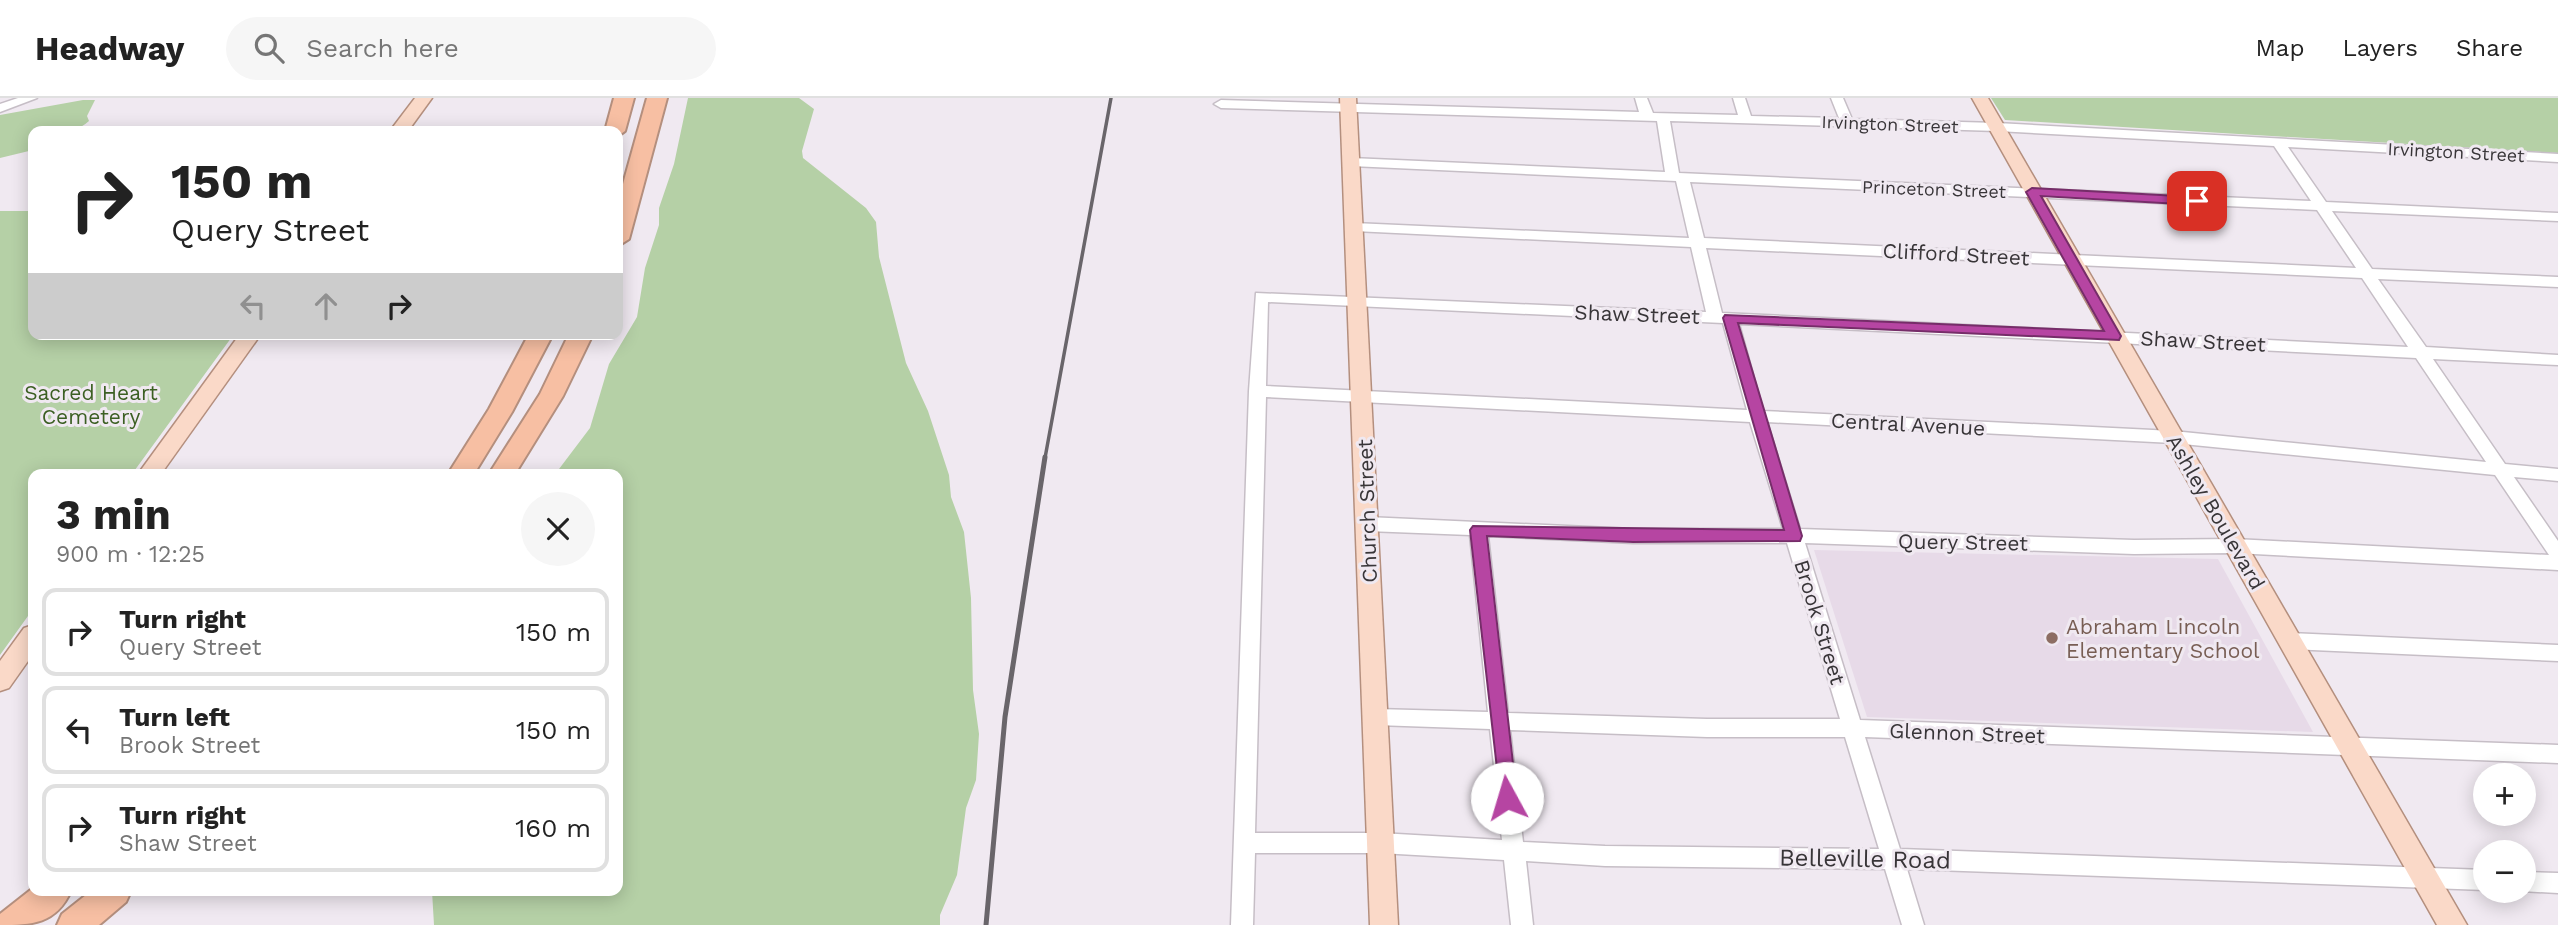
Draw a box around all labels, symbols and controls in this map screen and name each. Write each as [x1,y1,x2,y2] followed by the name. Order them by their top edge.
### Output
[226,17,716,80] search box
[35,29,184,68] text: Headway
[250,29,288,67] icon: search
[306,33,459,63] text: Search here
[2256,34,2304,62] text: Map
[2342,34,2418,62] text: Layers
[2456,34,2523,62] text: Share
[1821,111,1959,137] street label: Irvington Street
[2387,138,2526,166] street label: Irvington Street
[171,152,312,210] text: 150 m
[56,154,147,245] icon: right
[2167,171,2227,231] pin
[1862,176,2007,202] street label: Princeton Street
[2178,182,2216,220] icon: arrive
[171,211,369,249] text: Query Street
[1882,238,2030,270] street label: Clifford Street
[234,287,272,325] icon: left
[307,287,345,325] icon: ahead
[380,287,418,325] icon: right
[1574,299,1700,329] street label: Shaw Street
[2140,325,2267,357] street label: Shaw Street
[24,380,158,429] park label: Sacred Heart Cemetery
[1830,407,1986,441] street label: Central Avenue
[2161,430,2271,594] street label: Ashley Boulevard
[1352,439,1382,583] street label: Church Street
[56,490,171,539] text: 3 min
[521,492,595,566] button: close
[1898,528,2028,556] street label: Query Street
[56,541,205,568] text: 900 m · 12:25
[1789,557,1851,688] street label: Brook Street
[119,604,246,634] text: Turn right
[60,613,98,651] icon: right
[2066,614,2260,663] place label: Abraham Lincoln Elementary School
[516,617,591,647] text: 150 m
[2044,630,2060,646] marker: Abraham Lincoln Elementary School
[119,634,261,661] text: Query Street
[119,702,230,732] text: Turn left
[60,711,98,749] icon: left
[516,715,591,745] text: 150 m
[1889,718,2045,748] street label: Glennon Street
[119,732,260,759] text: Brook Street
[1470,761,1544,835] position arrow
[2473,763,2536,903] map controls
[2473,763,2536,826] button: +
[119,800,246,830] text: Turn right
[60,809,98,847] icon: right
[515,813,591,843] text: 160 m
[119,830,257,857] text: Shaw Street
[2473,840,2536,903] button: −
[1779,844,1951,874] street label: Belleville Road

